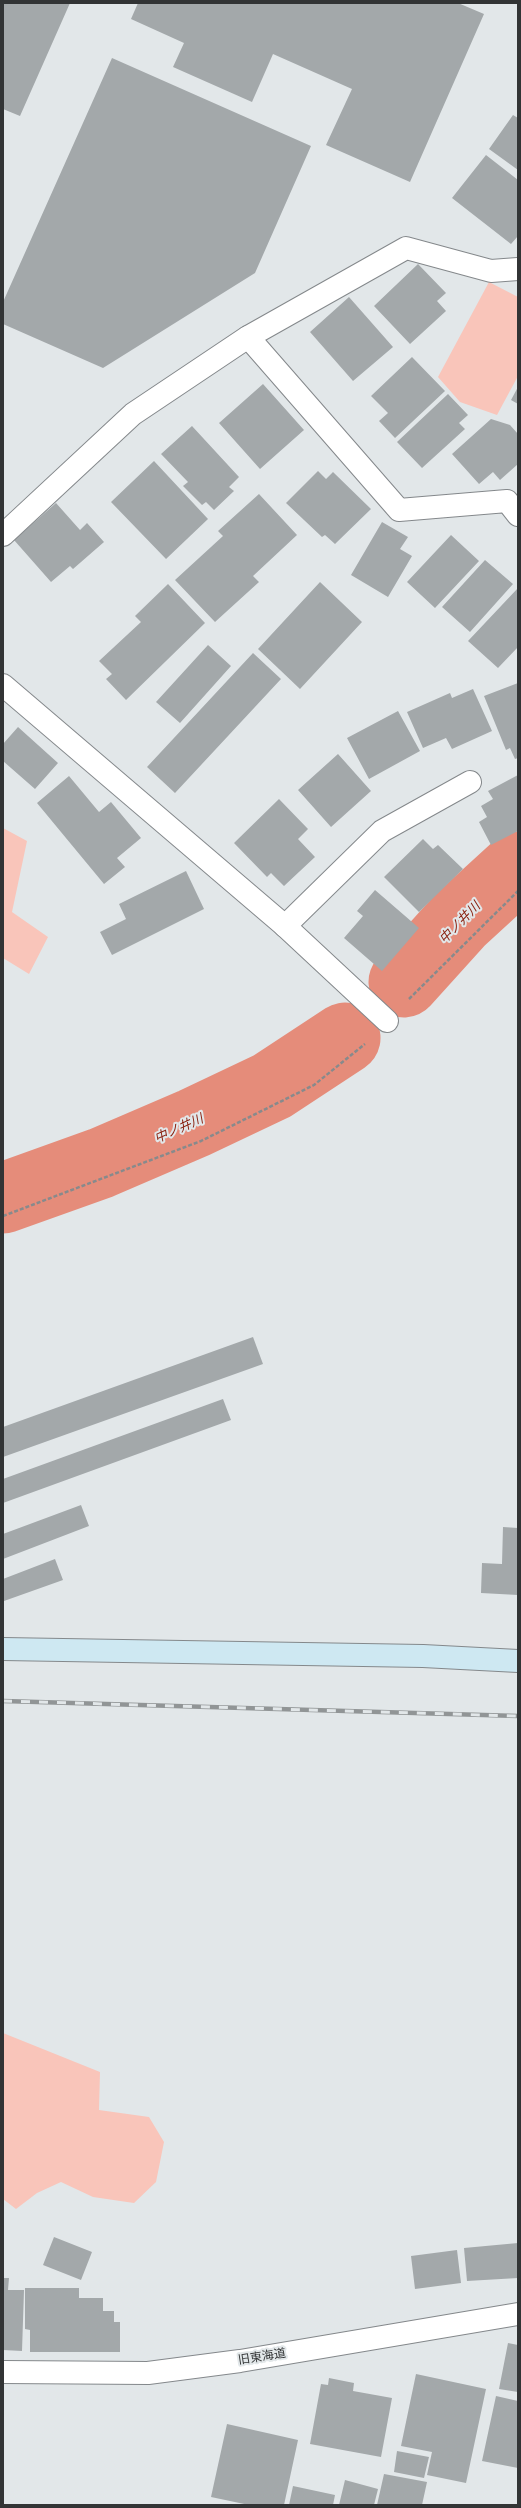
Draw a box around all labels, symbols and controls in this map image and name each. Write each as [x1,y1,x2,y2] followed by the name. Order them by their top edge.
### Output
[436,899,484,947] water label: 中ノ井川
[152,1111,206,1147] water label: 中ノ井川
[237,2346,287,2368] street label: 旧東海道

